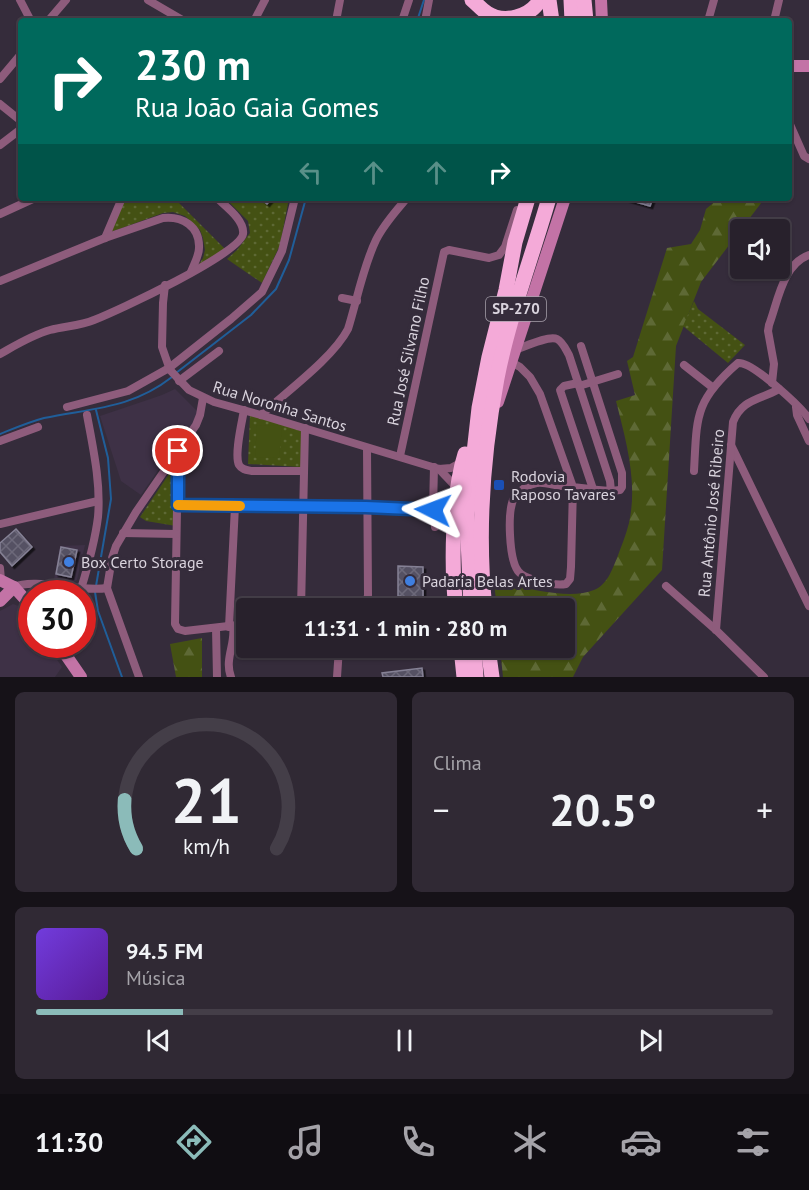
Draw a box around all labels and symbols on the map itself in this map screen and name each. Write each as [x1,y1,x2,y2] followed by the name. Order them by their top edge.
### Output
[382,275,434,427] street label: Rua José Silvano Filho
[486,297,546,321] road number: SP-270
[211,376,350,436] street label: Rua Noronha Santos
[152,425,203,476] pin
[694,428,728,598] street label: Rua Antônio José Ribeiro
[511,466,616,504] place label: Rodovia Raposo Tavares
[401,478,465,542] position arrow
[492,478,506,492] marker: Rodovia Raposo Tavares
[81,552,204,572] place label: Box Certo Storage
[62,555,76,569] marker: Box Certo Storage
[422,571,553,591] place label: Padaria Belas Artes
[403,574,417,588] marker: Padaria Belas Artes
[18,580,96,658] speed limit sign: 30

